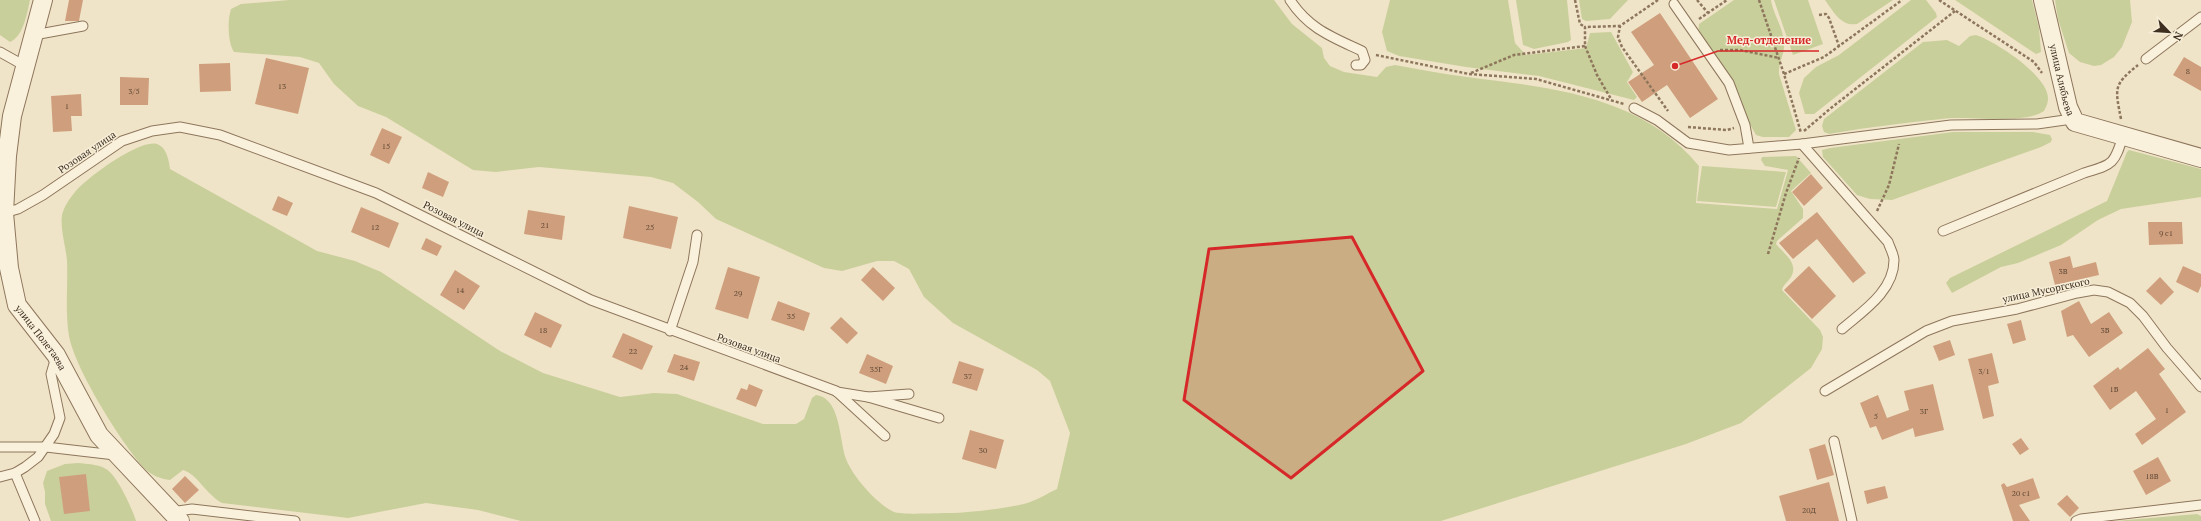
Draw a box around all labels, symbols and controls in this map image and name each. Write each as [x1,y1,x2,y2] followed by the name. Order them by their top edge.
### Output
[2149,12,2189,52] north arrow
[1718,28,1819,51] callout: Мед-отделение
[2170,29,2186,44] text: N
[1727,33,1811,47] text: Мед-отделение
[2047,42,2078,118] street label: улица Алябьева
[2186,66,2190,76] house number: 8
[278,81,286,91] house number: 13
[128,86,140,96] house number: 3/5
[65,101,69,111] house number: 1
[56,128,118,176] street label: Розовая улица
[382,141,390,151] house number: 15
[421,198,487,240] street label: Розовая улица
[541,220,549,230] house number: 21
[371,222,379,232] house number: 12
[646,222,654,232] house number: 25
[2159,228,2173,238] house number: 9 с1
[2058,266,2068,276] house number: 3В
[2000,274,2091,306] street label: улица Мусоргского
[456,285,465,295] house number: 14
[734,288,742,298] house number: 29
[12,301,69,372] street label: улица Полетаева
[787,311,795,321] house number: 35
[539,325,547,335] house number: 18
[2100,325,2110,335] house number: 3Б
[715,330,783,366] street label: Розовая улица
[629,346,637,356] house number: 22
[680,362,689,372] house number: 24
[870,364,882,374] house number: 35Г
[1978,366,1990,376] house number: 3/1
[964,371,972,381] house number: 37
[2109,384,2119,394] house number: 1Б
[2165,405,2169,415] house number: 1
[1920,406,1928,416] house number: 3Г
[1874,411,1878,421] house number: 5
[979,445,987,455] house number: 30
[2145,471,2159,481] house number: 18В
[2012,488,2030,498] house number: 20 с1
[1802,505,1817,515] house number: 20Д

